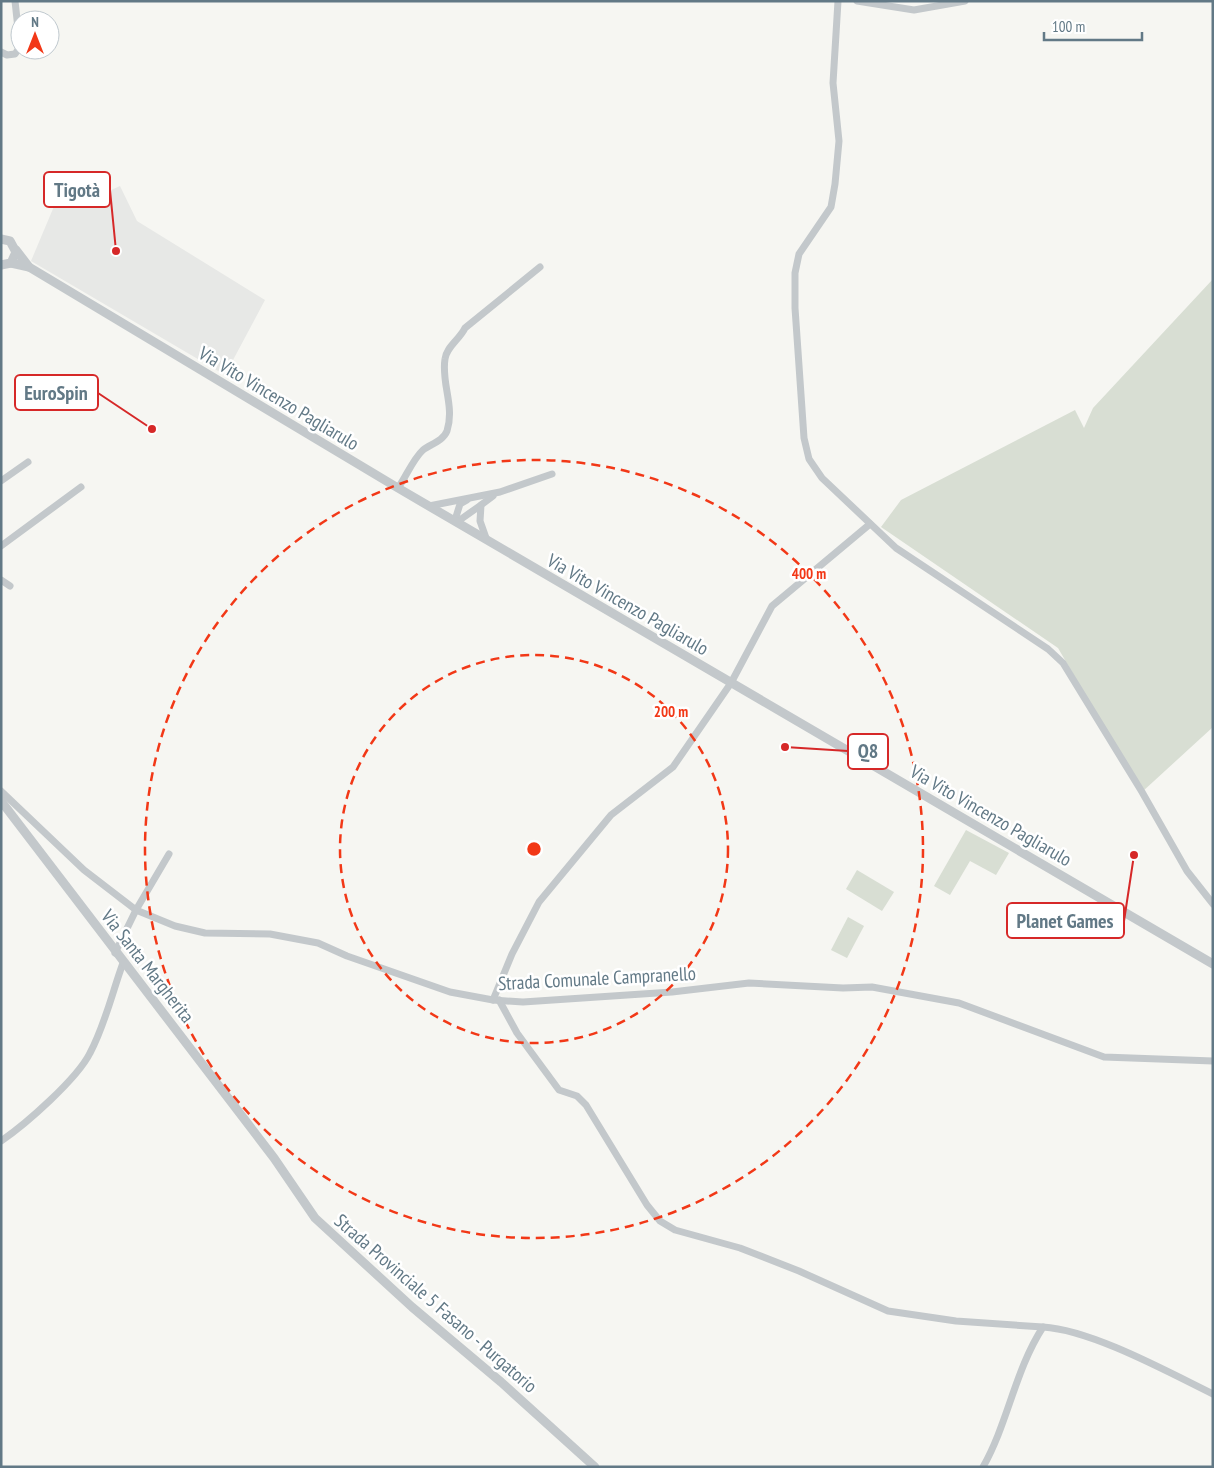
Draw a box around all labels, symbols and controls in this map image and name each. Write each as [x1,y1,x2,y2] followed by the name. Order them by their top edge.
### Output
[10,10,60,60] north arrow
[1044,10,1142,42] scale bar
[31,13,39,31] text: N
[1052,17,1085,36] text: 100 m
[44,172,110,207] callout: Tigotà
[54,177,100,203] text: Tigotà
[194,340,363,455] street label: Via Vito Vincenzo Pagliarulo
[15,375,98,410] callout: EuroSpin
[24,380,88,406] text: EuroSpin
[542,547,713,660] street label: Via Vito Vincenzo Pagliarulo
[792,564,826,583] text: 400 m
[654,702,688,721] text: 200 m
[848,734,888,769] callout: Q8
[858,738,878,764] text: Q8
[905,758,1076,871] street label: Via Vito Vincenzo Pagliarulo
[525,840,543,858] centre of rings
[1007,903,1124,938] callout: Planet Games
[96,904,200,1027] street label: Via Santa Margherita
[1017,908,1114,934] text: Planet Games
[498,961,696,995] street label: Strada Comunale Campranello
[330,1208,542,1398] street label: Strada Provinciale 5 Fasano - Purgatorio

